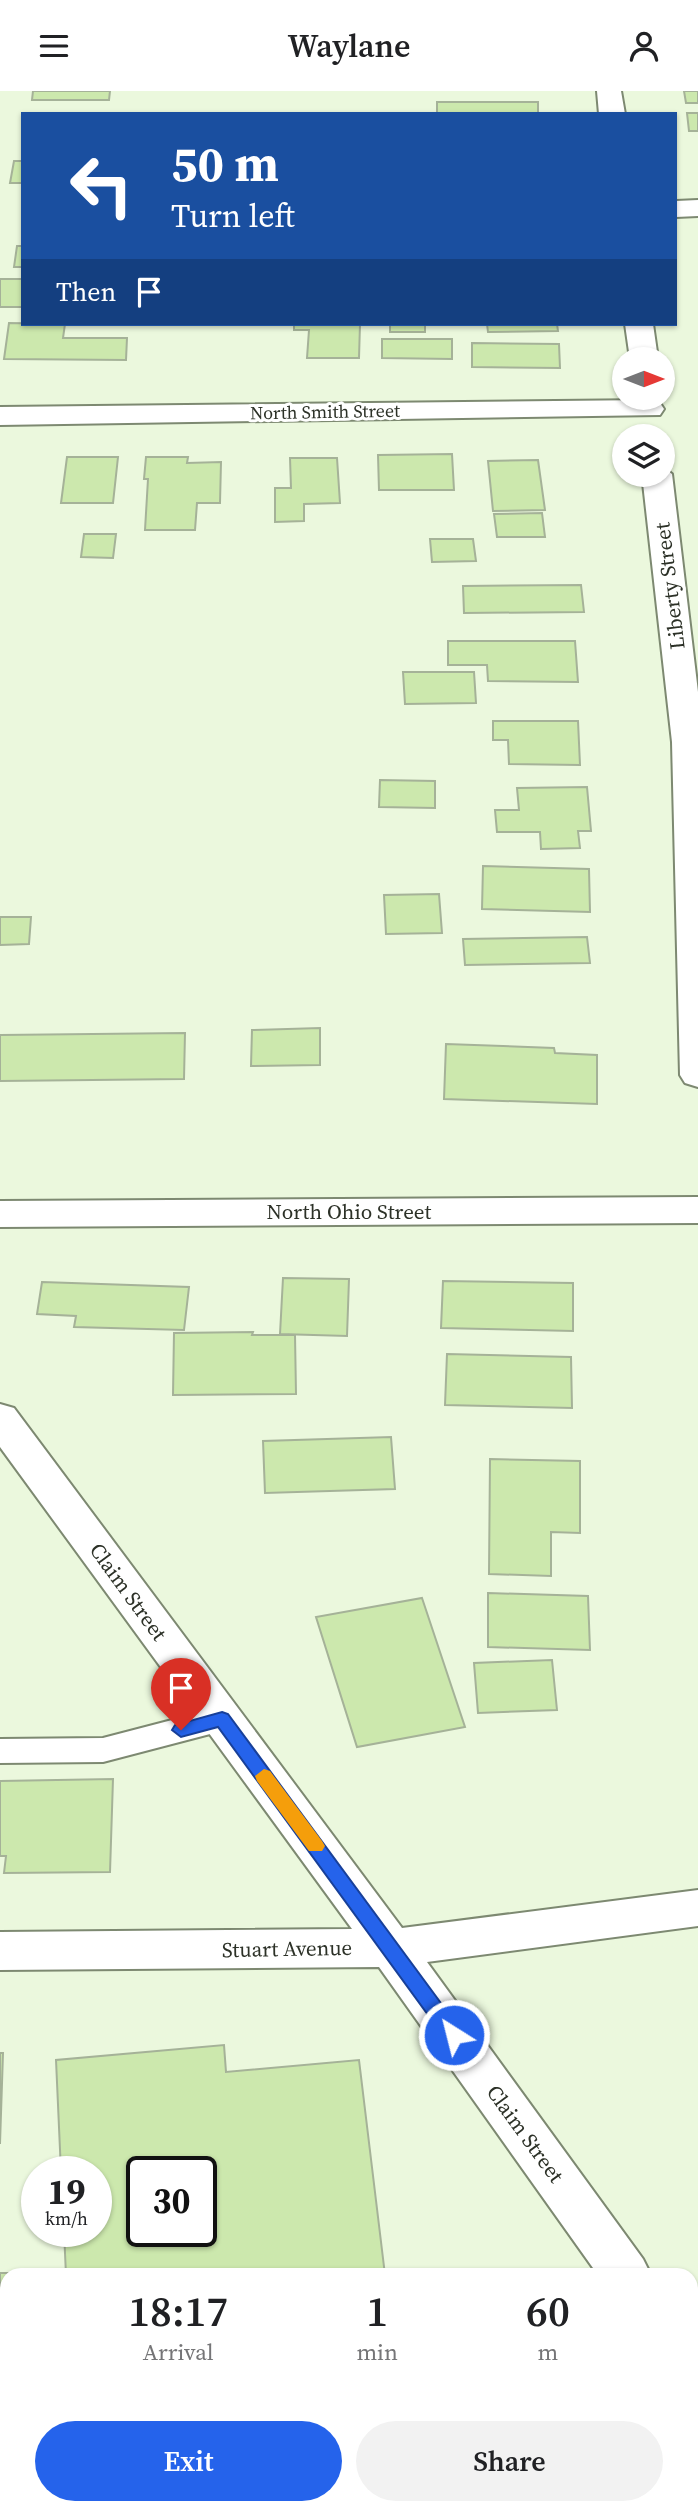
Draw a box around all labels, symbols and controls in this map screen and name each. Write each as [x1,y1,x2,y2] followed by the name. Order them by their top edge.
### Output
[288,24,410,68] text: Waylane
[35,27,73,65] icon: menu
[625,27,663,65] icon: person
[171,130,279,197] text: 50 m
[56,140,147,231] icon: left
[171,194,295,238] text: Turn left
[130,273,168,311] icon: arrive
[56,274,116,310] text: Then
[612,347,676,409] north arrow
[612,347,675,487] map controls
[250,398,400,425] street label: North Smith Street
[612,424,675,487] button: layers
[647,521,692,651] street label: Liberty Street
[267,1197,432,1226] street label: North Ohio Street
[83,1537,174,1647] street label: Claim Street
[151,1658,211,1730] pin
[162,1669,200,1707] icon: arrive
[222,1933,352,1964] street label: Stuart Avenue
[417,1998,491,2072] position arrow
[480,2079,571,2189] street label: Claim Street
[126,2156,217,2247] speed limit sign: 30
[48,2168,85,2216] text: 19
[45,2206,88,2231] text: km/h
[128,2282,228,2340] text: 18:17
[366,2282,388,2340] text: 1
[526,2282,570,2340] text: 60
[143,2336,214,2368] text: Arrival
[356,2336,398,2368] text: min
[538,2336,558,2368] text: m
[35,2421,342,2501] button: Exit
[356,2421,663,2501] button: Share

